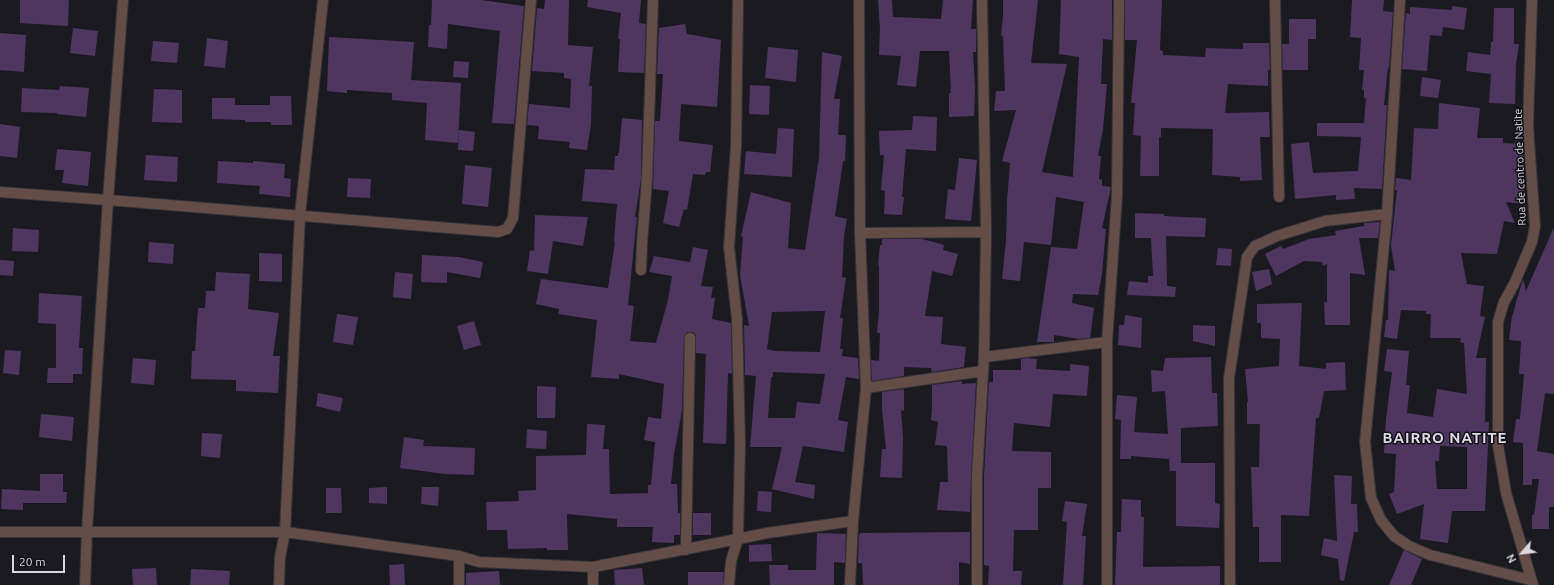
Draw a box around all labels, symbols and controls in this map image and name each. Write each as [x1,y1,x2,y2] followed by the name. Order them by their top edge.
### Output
[1511,108,1529,226] street label: Rua de centro de Natite
[1383,429,1507,447] district label: BAIRRO NATITE
[1502,533,1542,573] north arrow
[14,547,67,573] scale bar
[1504,552,1519,565] text: N
[19,555,46,568] text: 20 m

